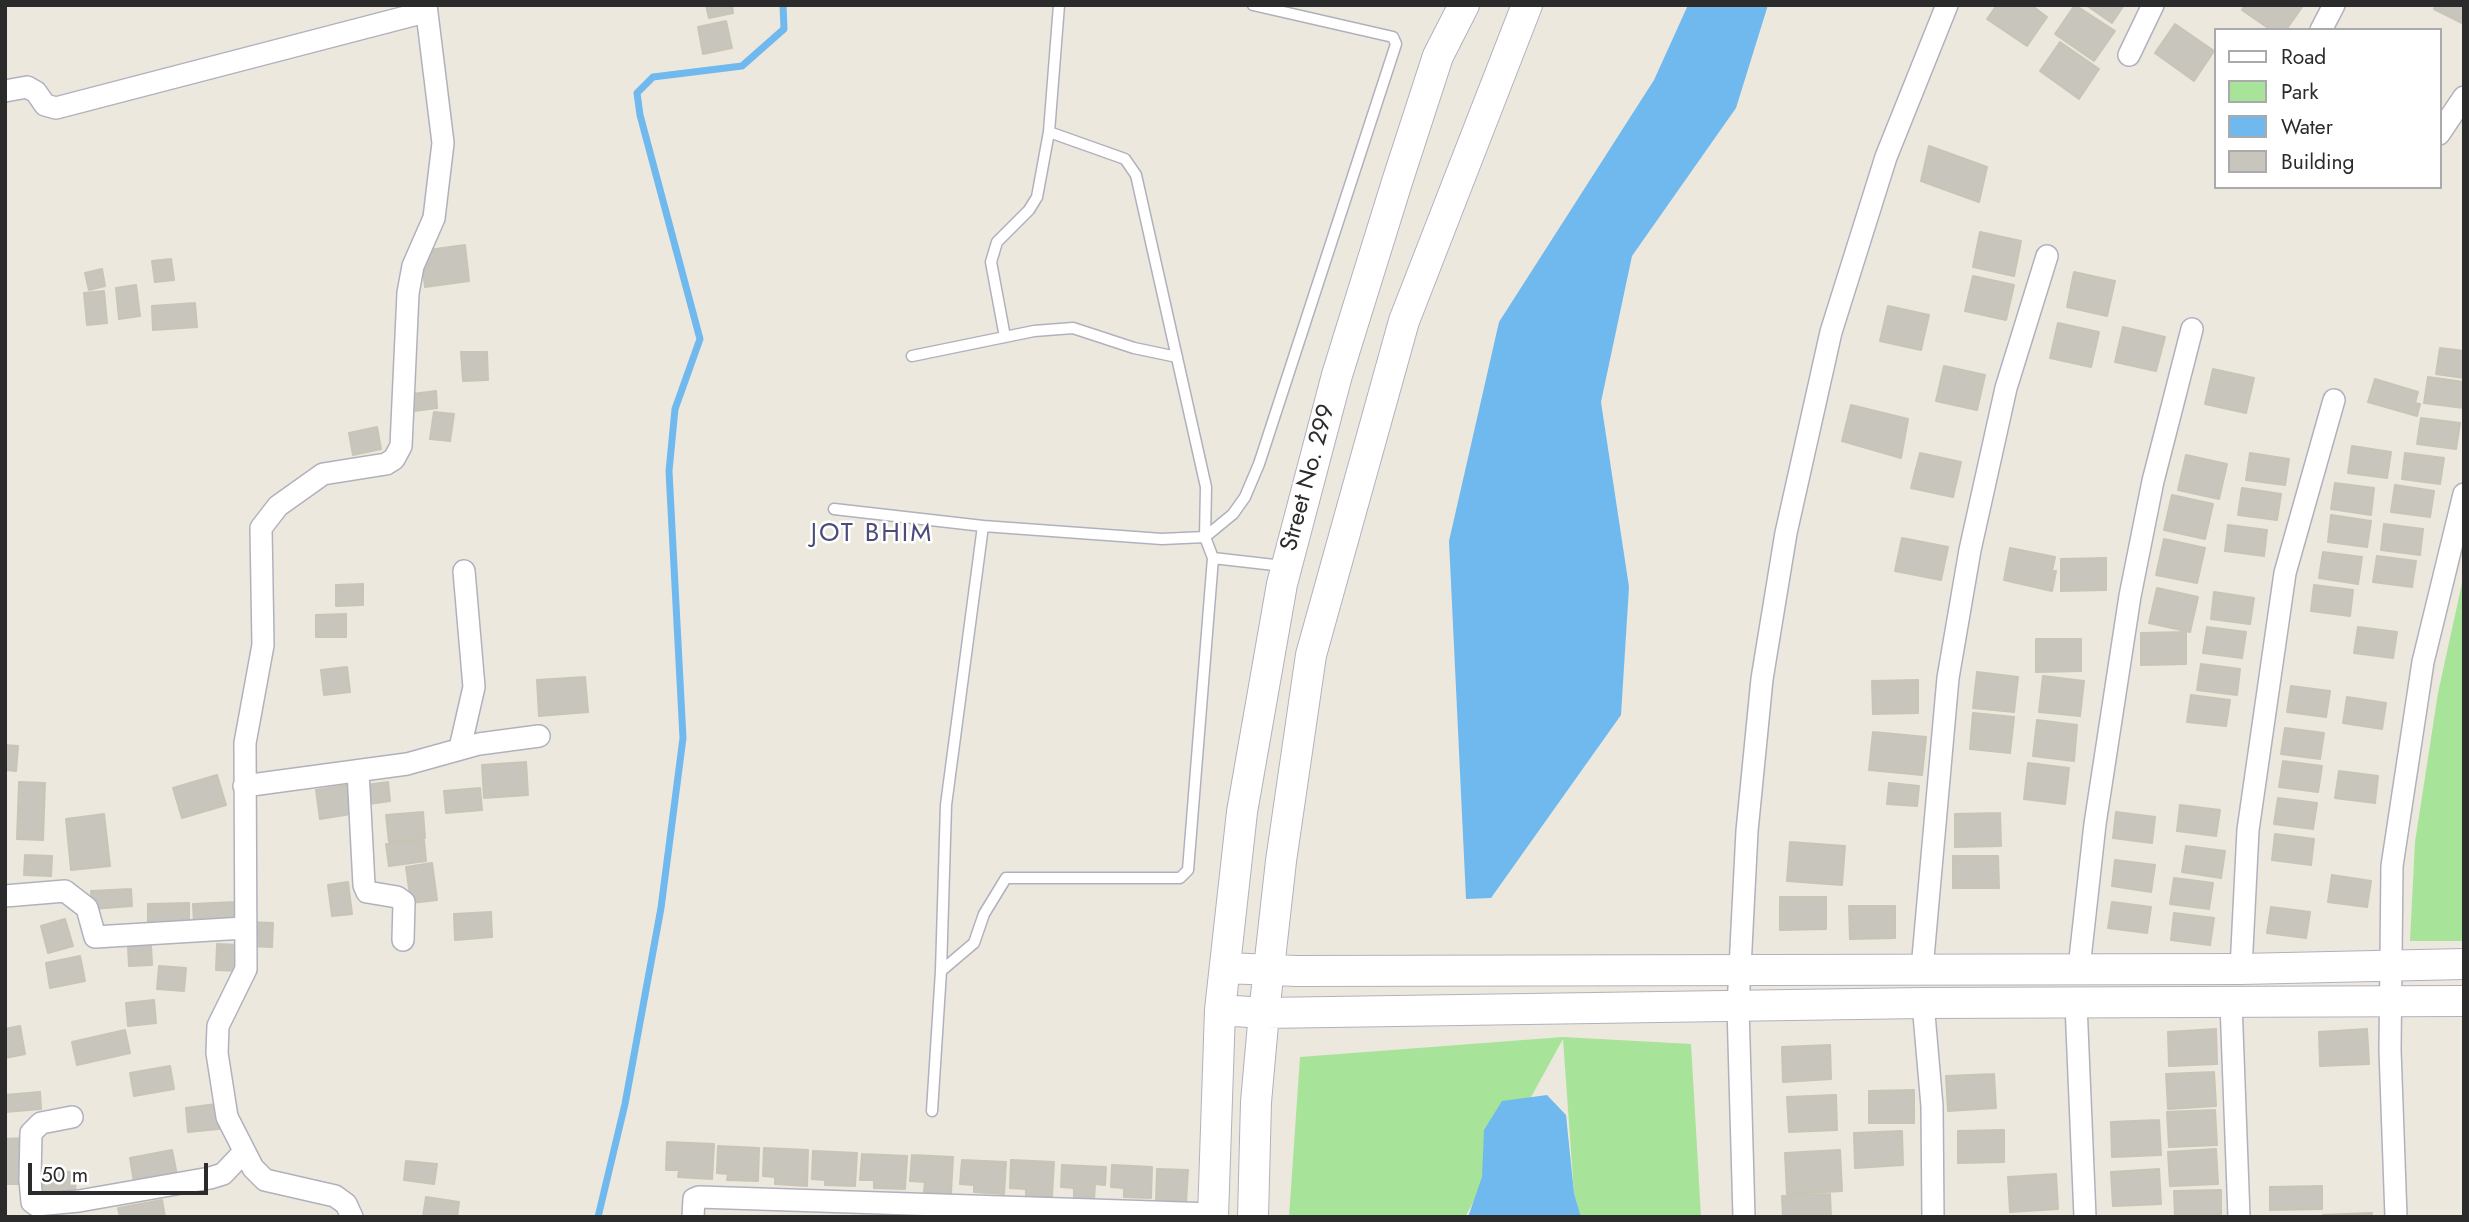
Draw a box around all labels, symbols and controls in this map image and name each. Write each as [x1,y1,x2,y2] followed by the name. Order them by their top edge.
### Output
[2214,28,2441,189] legend
[2281,42,2326,72] text: Road
[2281,77,2318,107] text: Park
[2281,112,2333,142] text: Water
[2281,147,2354,177] text: Building
[1276,402,1342,554] street label: Street No. 299
[812,519,932,551] district label: JOT BHIM
[32,1148,212,1192] scale bar
[41,1160,88,1190] text: 50 m

